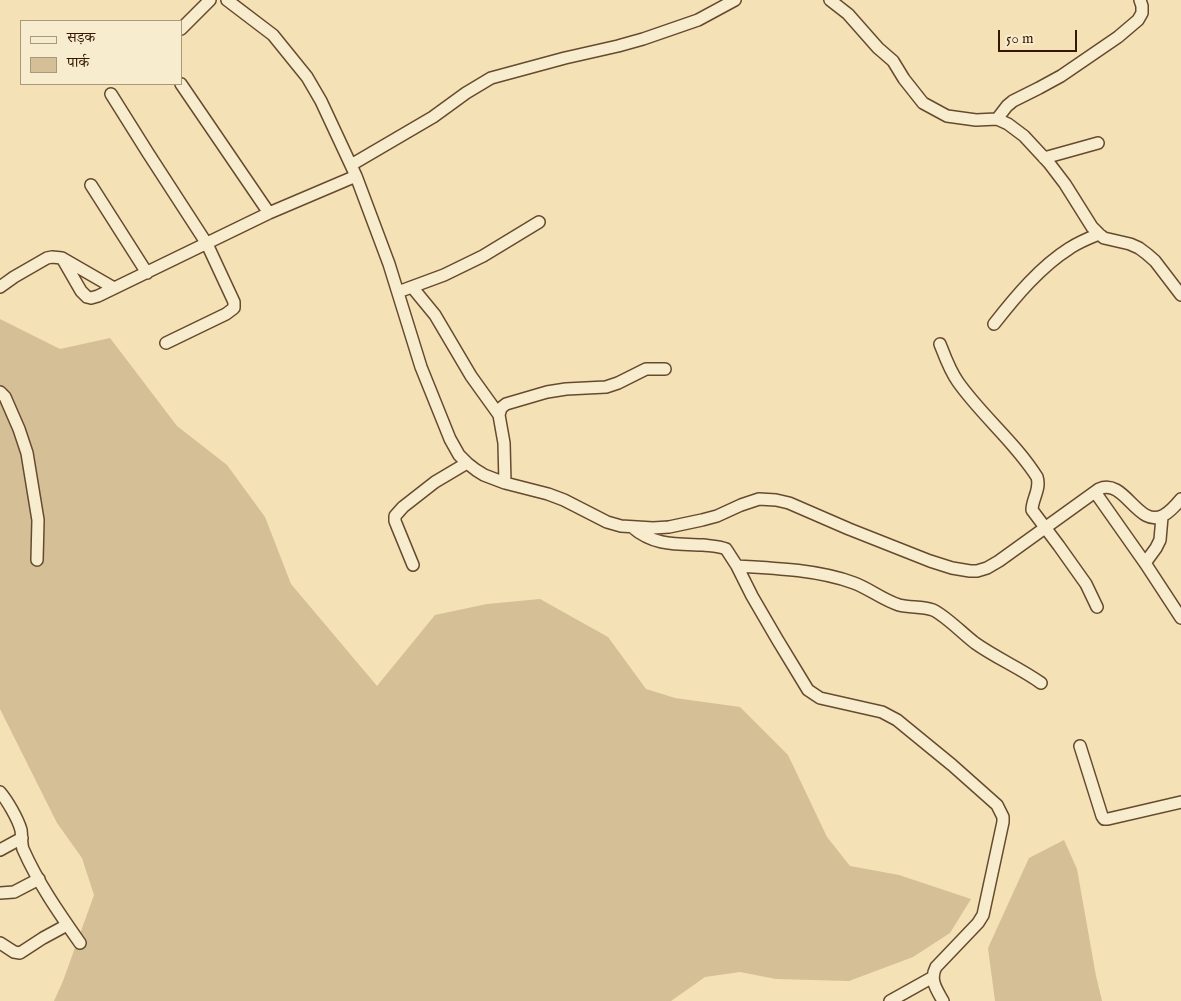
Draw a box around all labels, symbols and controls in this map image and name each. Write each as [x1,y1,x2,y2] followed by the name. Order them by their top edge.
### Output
[20,20,182,85] legend
[1001,20,1080,52] scale bar
[67,28,95,47] text: सड़क
[1006,29,1034,48] text: 50 m
[67,53,89,72] text: पार्क

